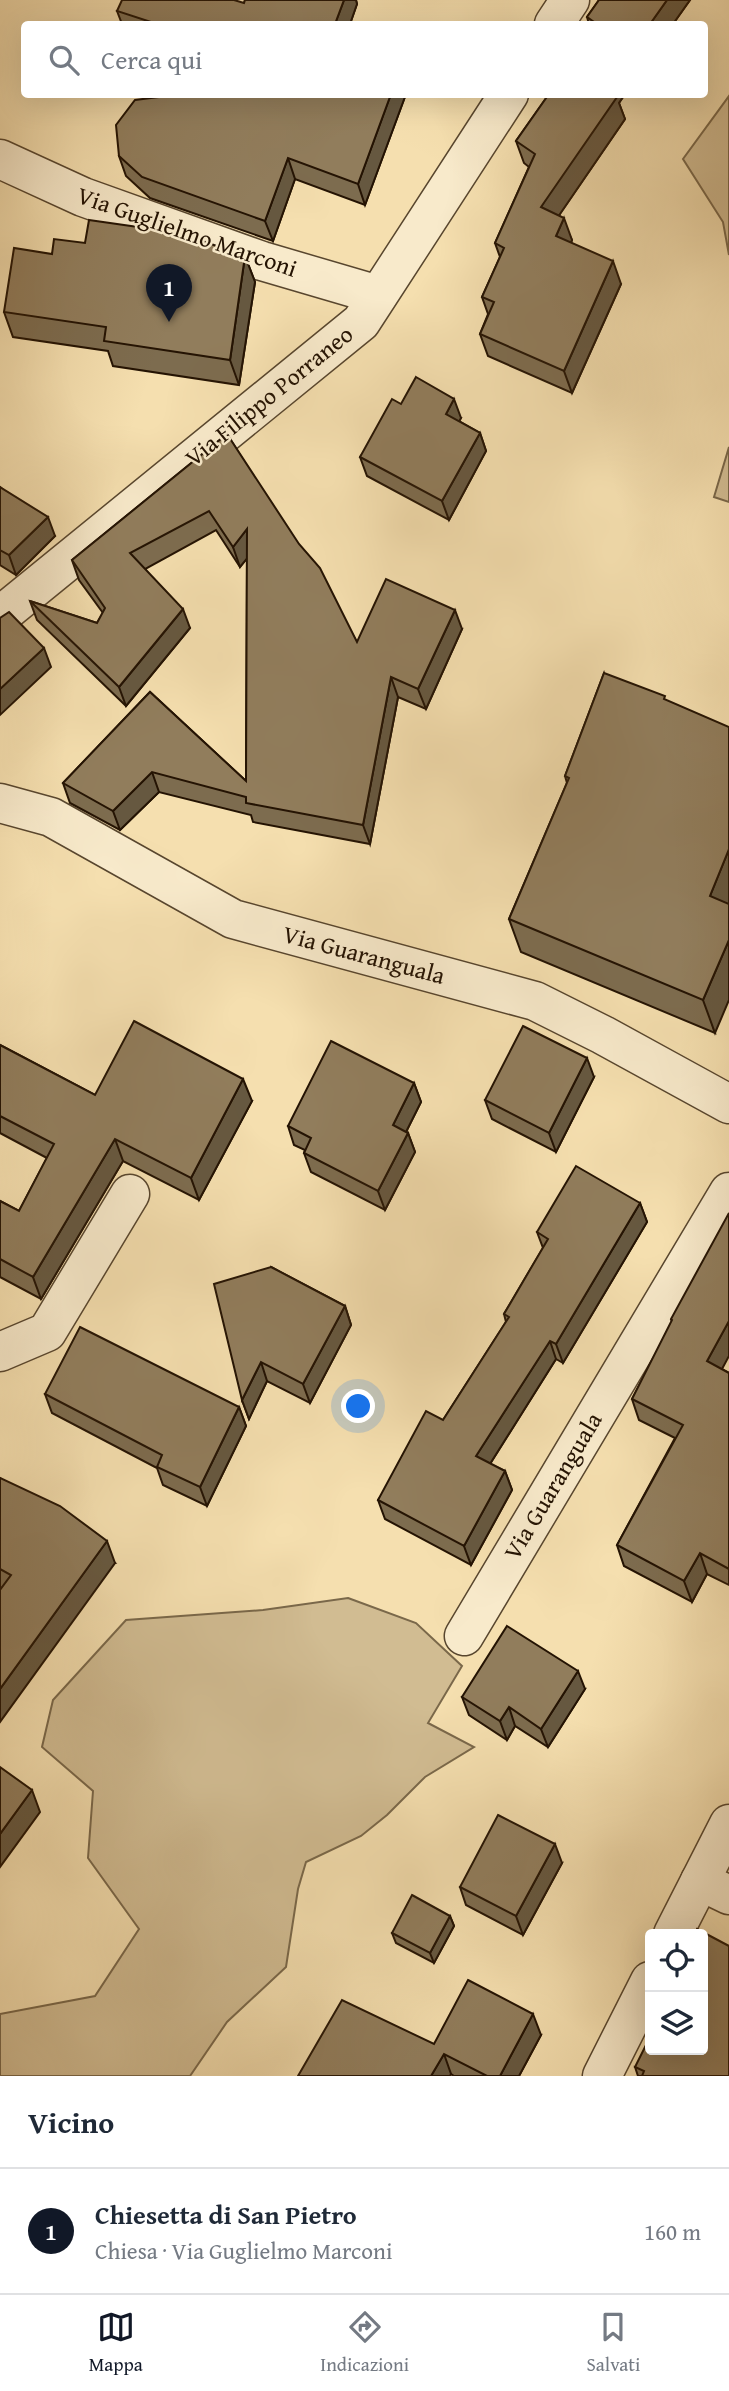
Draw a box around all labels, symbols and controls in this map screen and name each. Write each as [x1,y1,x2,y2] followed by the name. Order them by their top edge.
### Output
[21,21,708,98] search box
[101,40,202,79] text: Cerca qui
[45,41,83,79] icon: search
[73,177,302,286] street label: Via Guglielmo Marconi
[146,264,192,322] pin: 1
[177,317,360,474] street label: Via Filippo Porraneo
[279,916,450,993] street label: Via Guaranguala
[341,1389,375,1423] your location
[495,1405,611,1566] street label: Via Guaranguala
[645,1929,708,2055] map controls
[645,1929,708,1992] button: locate
[645,1992,708,2055] button: layers
[28,2100,114,2144] text: Vicino
[95,2195,357,2234] text: Chiesetta di San Pietro
[45,2215,57,2248] text: 1
[644,2215,701,2248] text: 160 m
[95,2234,392,2267] text: Chiesa · Via Guglielmo Marconi
[89,2308,143,2378] tab: Mappa
[320,2308,409,2378] tab: Indicazioni
[587,2308,640,2378] tab: Salvati

